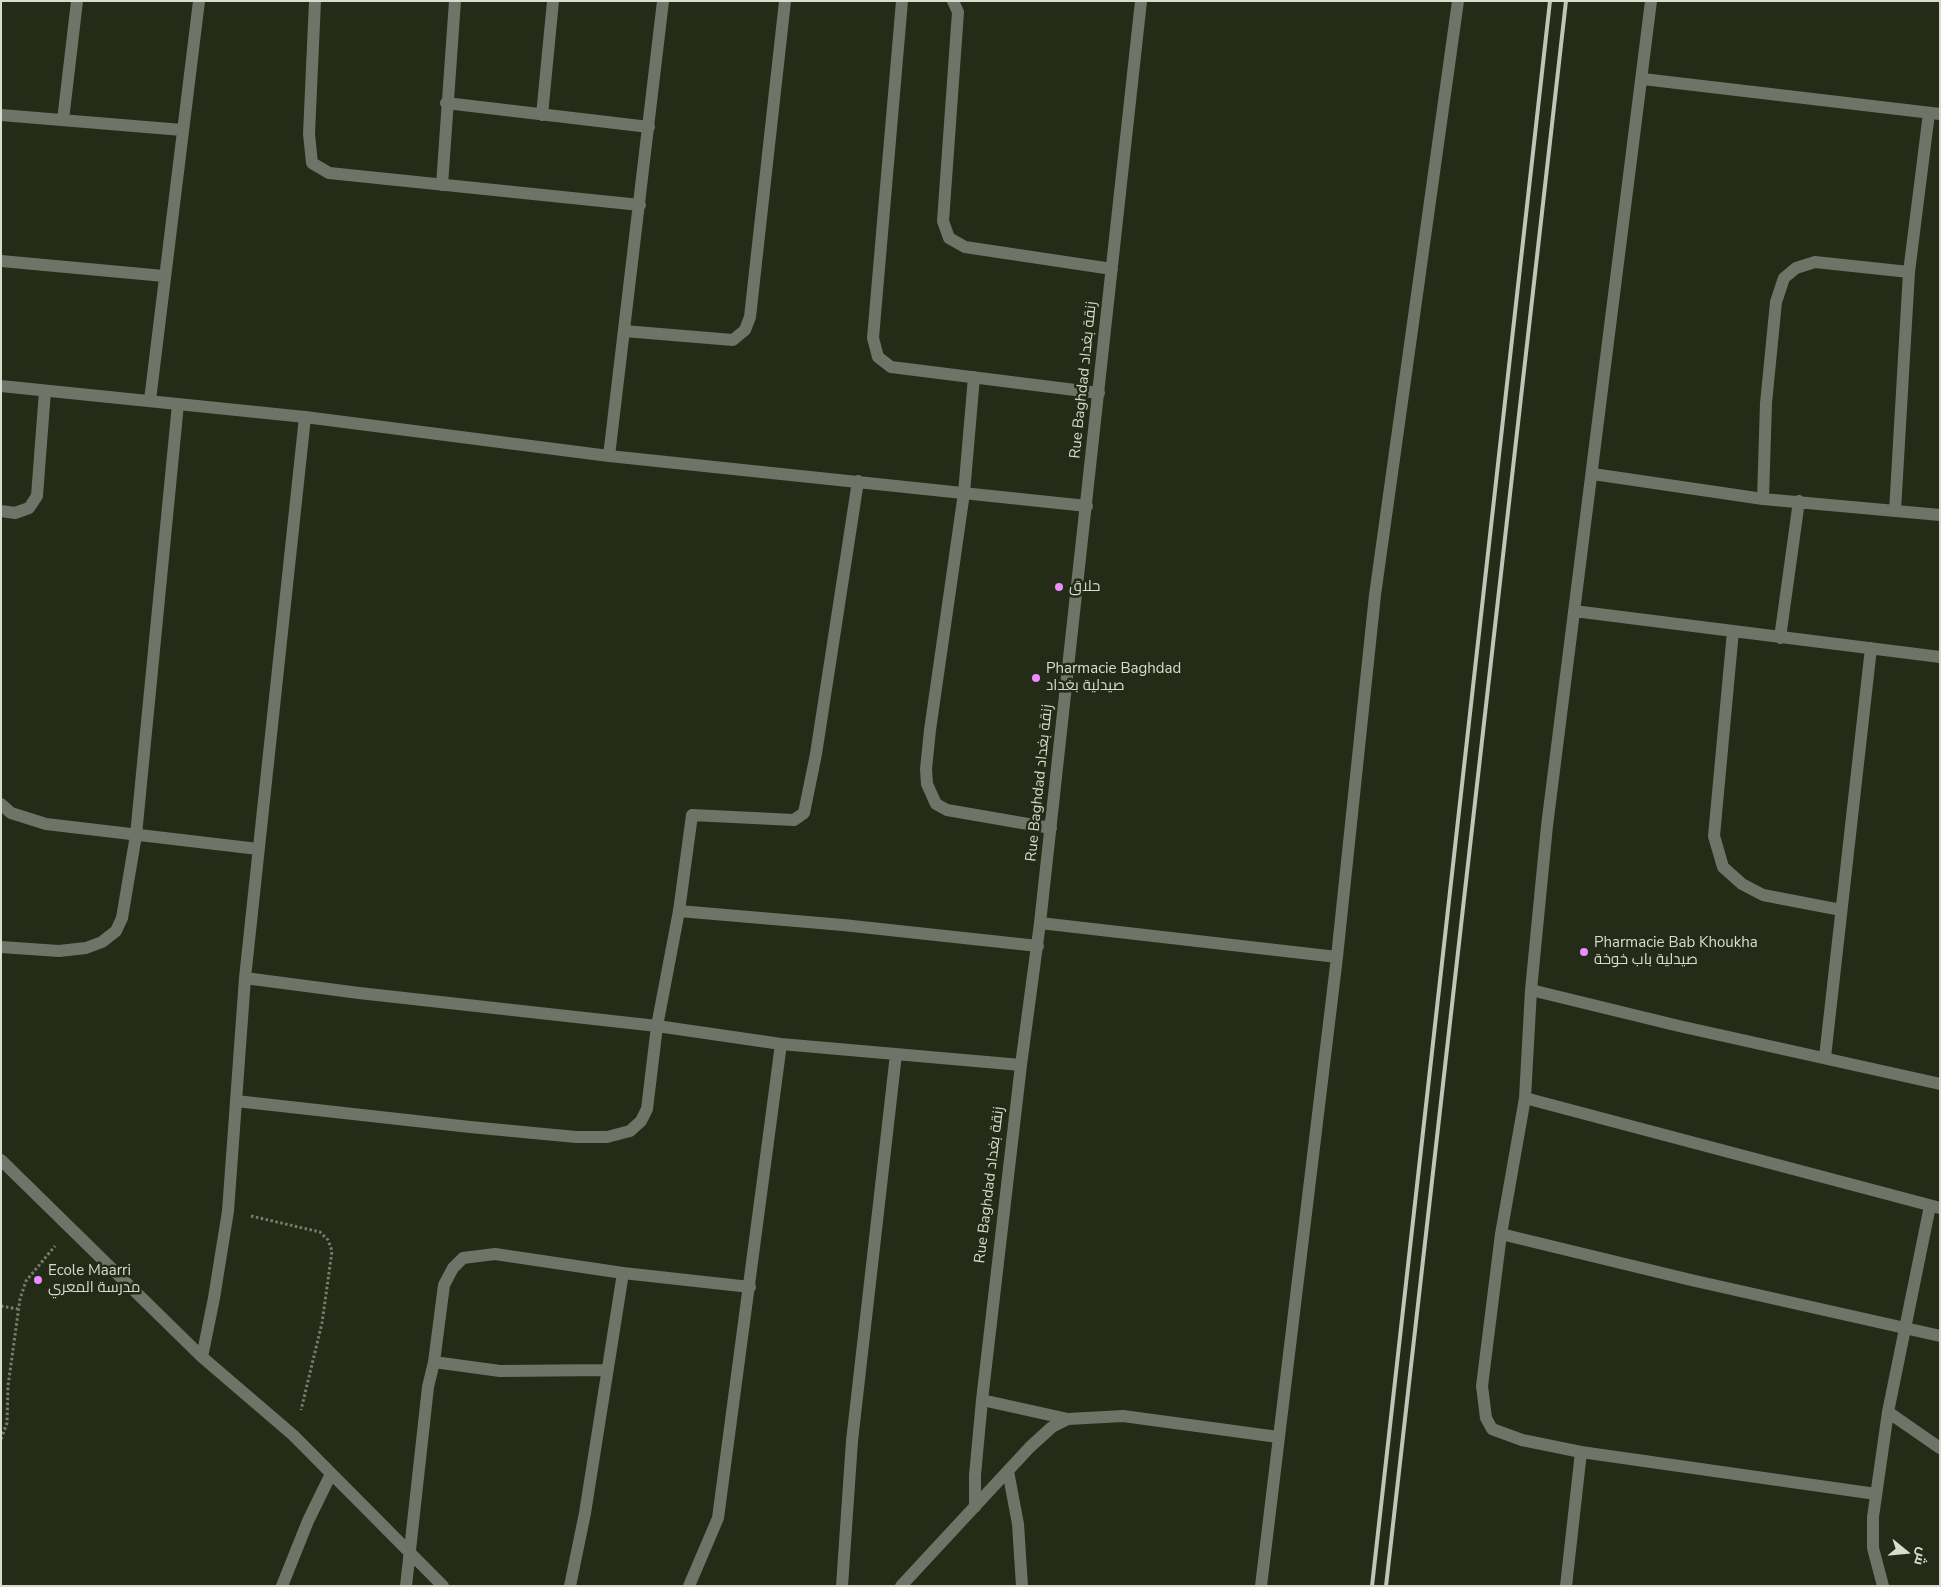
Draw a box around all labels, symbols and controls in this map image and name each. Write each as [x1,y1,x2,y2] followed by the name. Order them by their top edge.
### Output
[1067,301,1101,459] street label: Rue Baghdad زنقة بغداد
[1069,578,1100,596] place label: حلاق
[1053,581,1065,593] marker: حلاق
[1046,660,1181,695] place label: Pharmacie Baghdad صيدلية بغداد
[1030,672,1042,684] marker: Pharmacie Baghdad صيدلية بغداد
[1023,704,1057,862] street label: Rue Baghdad زنقة بغداد
[1594,934,1758,969] place label: Pharmacie Bab Khoukha صيدلية باب خوخة
[1578,946,1590,958] marker: Pharmacie Bab Khoukha صيدلية باب خوخة
[971,1106,1009,1264] street label: Rue Baghdad زنقة بغداد
[48,1262,140,1297] place label: Ecole Maarri مدرسة المعري
[32,1274,44,1286] marker: Ecole Maarri مدرسة المعري
[1881,1527,1931,1577] north arrow
[1909,1545,1933,1568] text: ش

